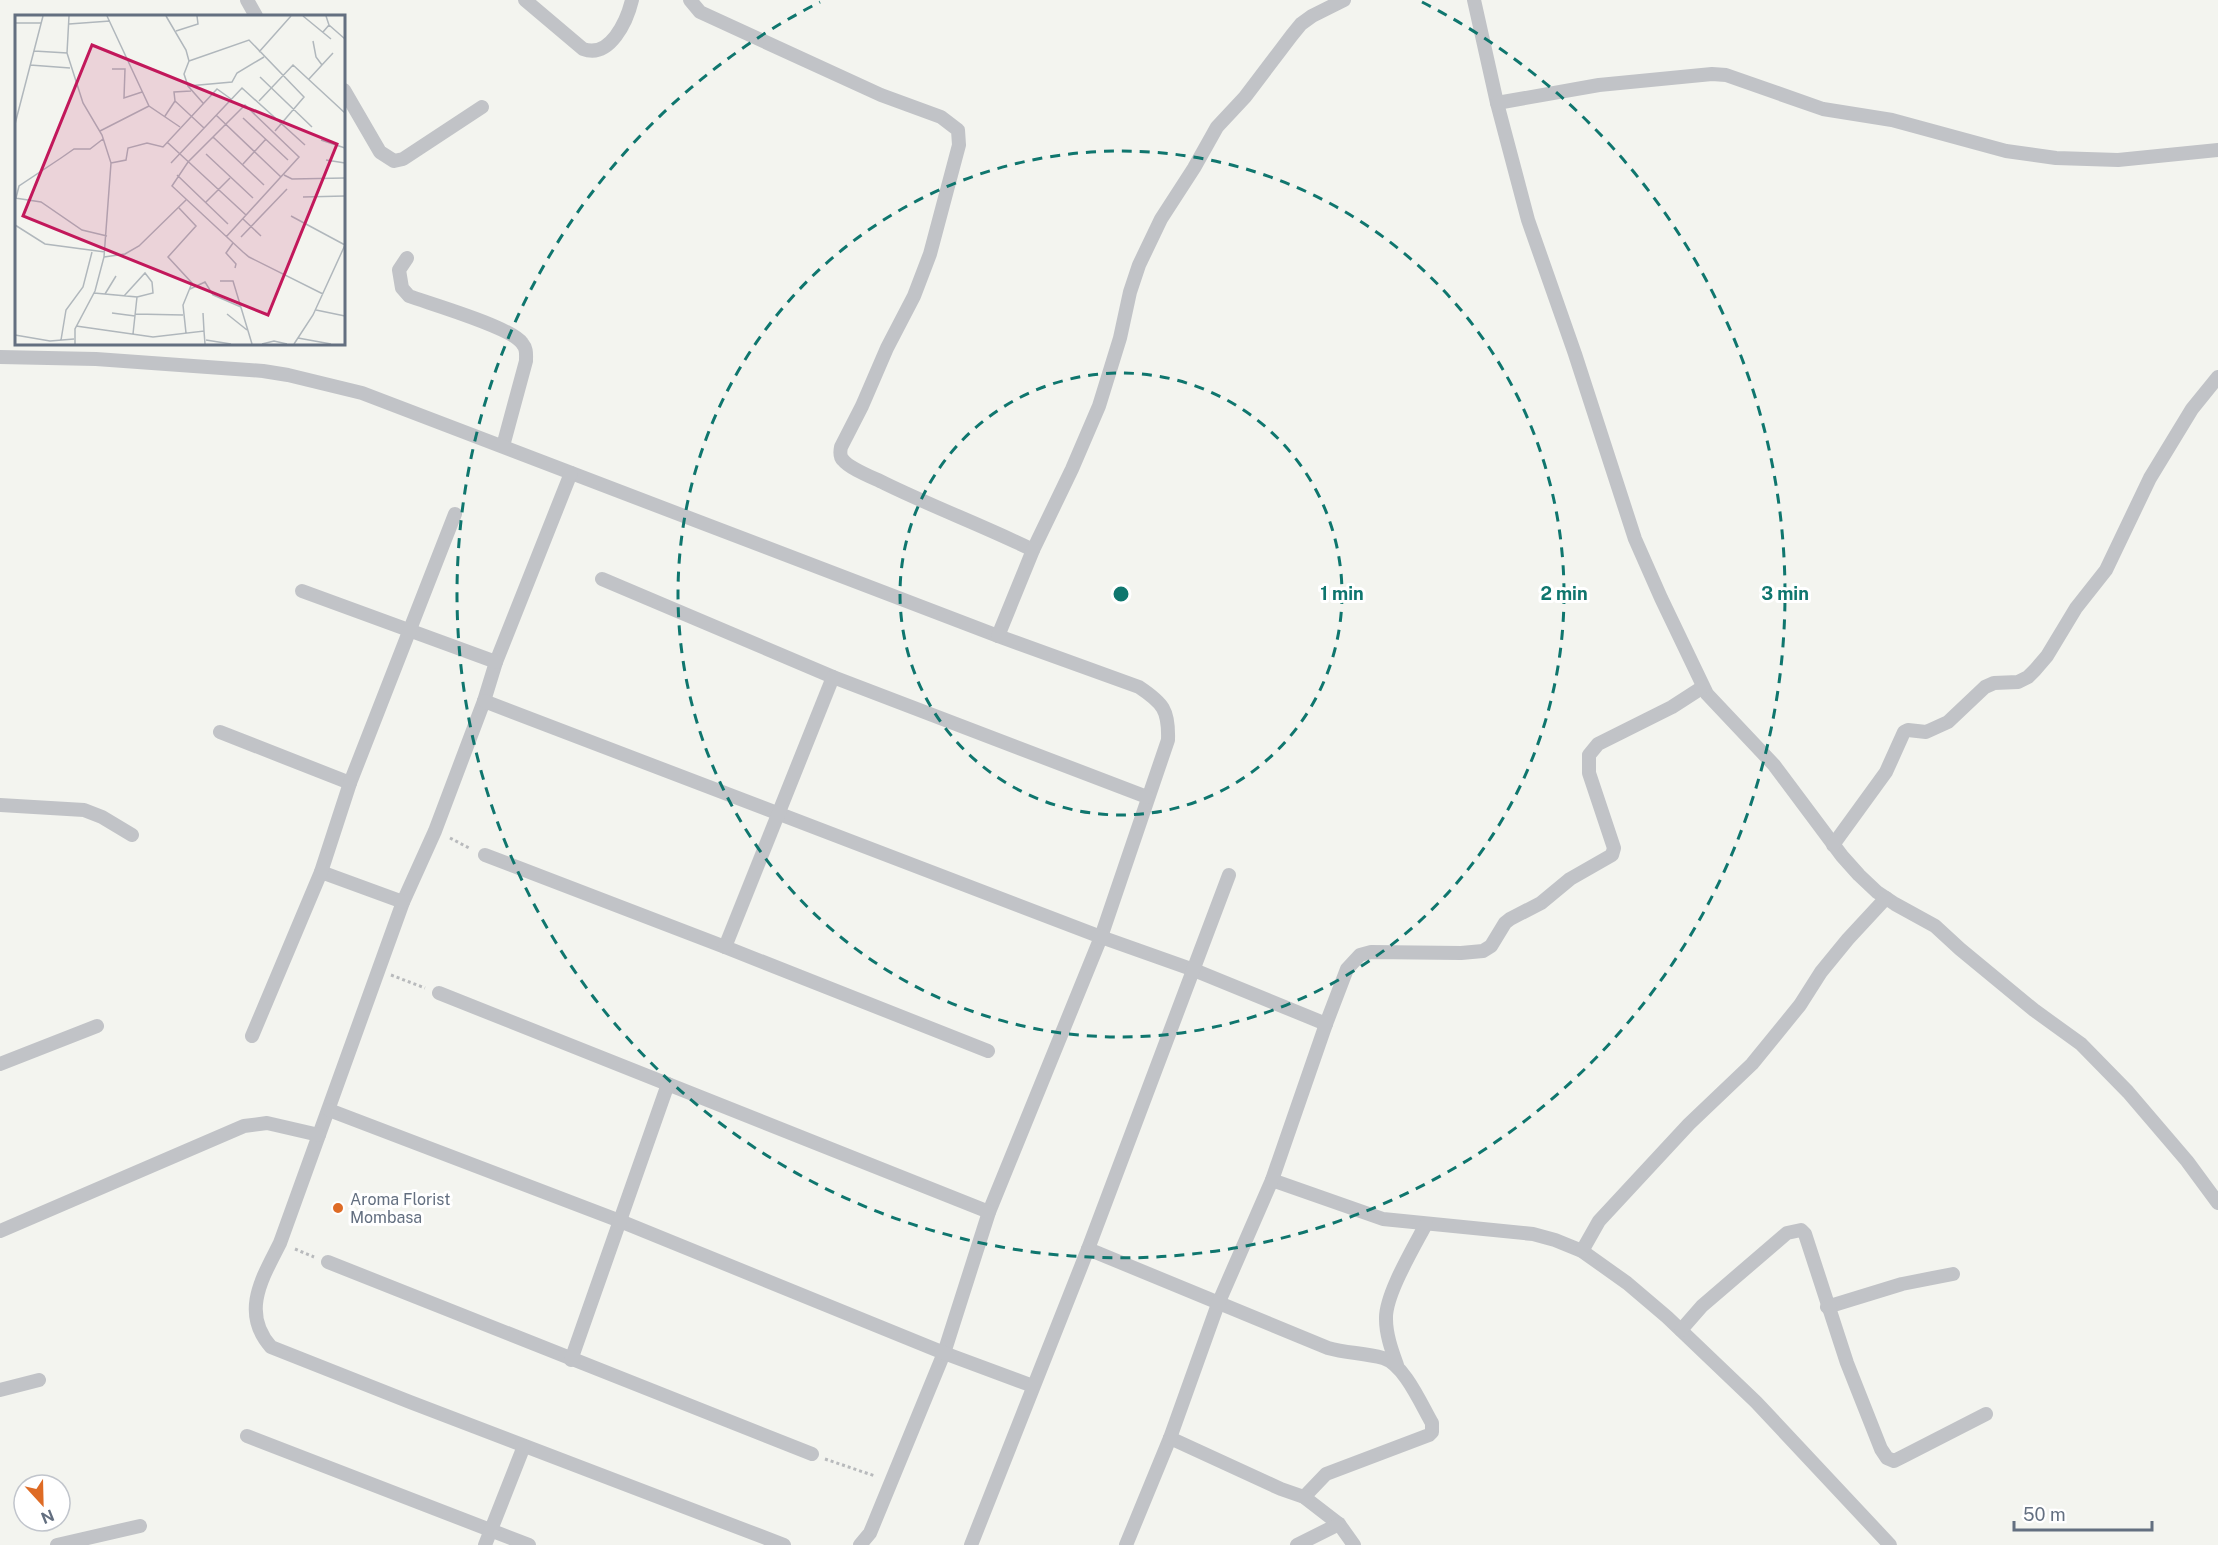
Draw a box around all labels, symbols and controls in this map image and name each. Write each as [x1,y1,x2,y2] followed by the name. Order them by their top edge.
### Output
[15,15,345,345] inset map
[1320,583,1364,604] text: 1 min
[1540,583,1588,604] text: 2 min
[1761,583,1809,604] text: 3 min
[1111,584,1131,604] centre of rings
[350,1190,450,1227] place label: Aroma Florist Mombasa
[331,1201,345,1215] marker: Aroma Florist Mombasa
[12,1473,72,1533] north arrow
[2014,1494,2152,1532] scale bar
[2023,1504,2066,1525] text: 50 m
[38,1505,57,1528] text: N

